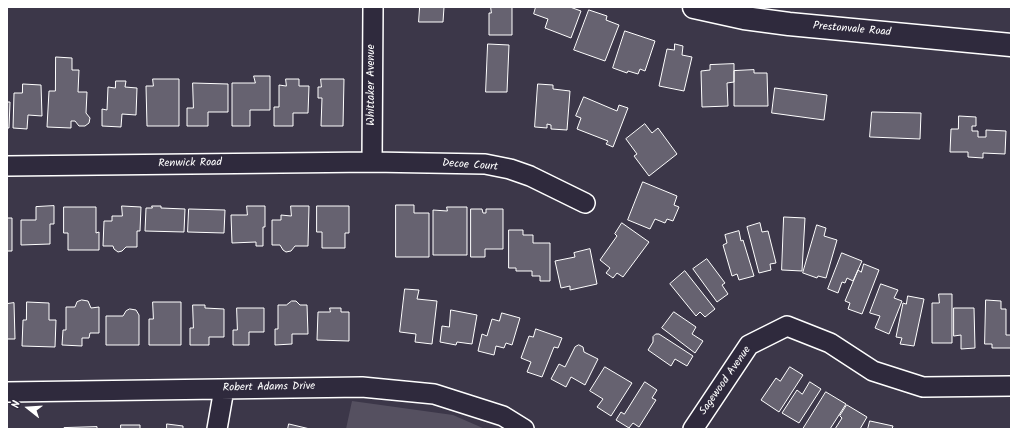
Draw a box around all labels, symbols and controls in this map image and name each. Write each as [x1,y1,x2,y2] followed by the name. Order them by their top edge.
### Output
[812,20,892,40] street label: Prestonvale Road
[365,44,379,126] street label: Whittaker Avenue
[158,157,222,171] street label: Renwick Road
[442,157,498,175] street label: Decoe Court
[697,344,755,418] street label: Sagewood Avenue
[223,381,315,395] street label: Robert Adams Drive
[8,388,48,428] north arrow
[7,399,26,410] text: N

